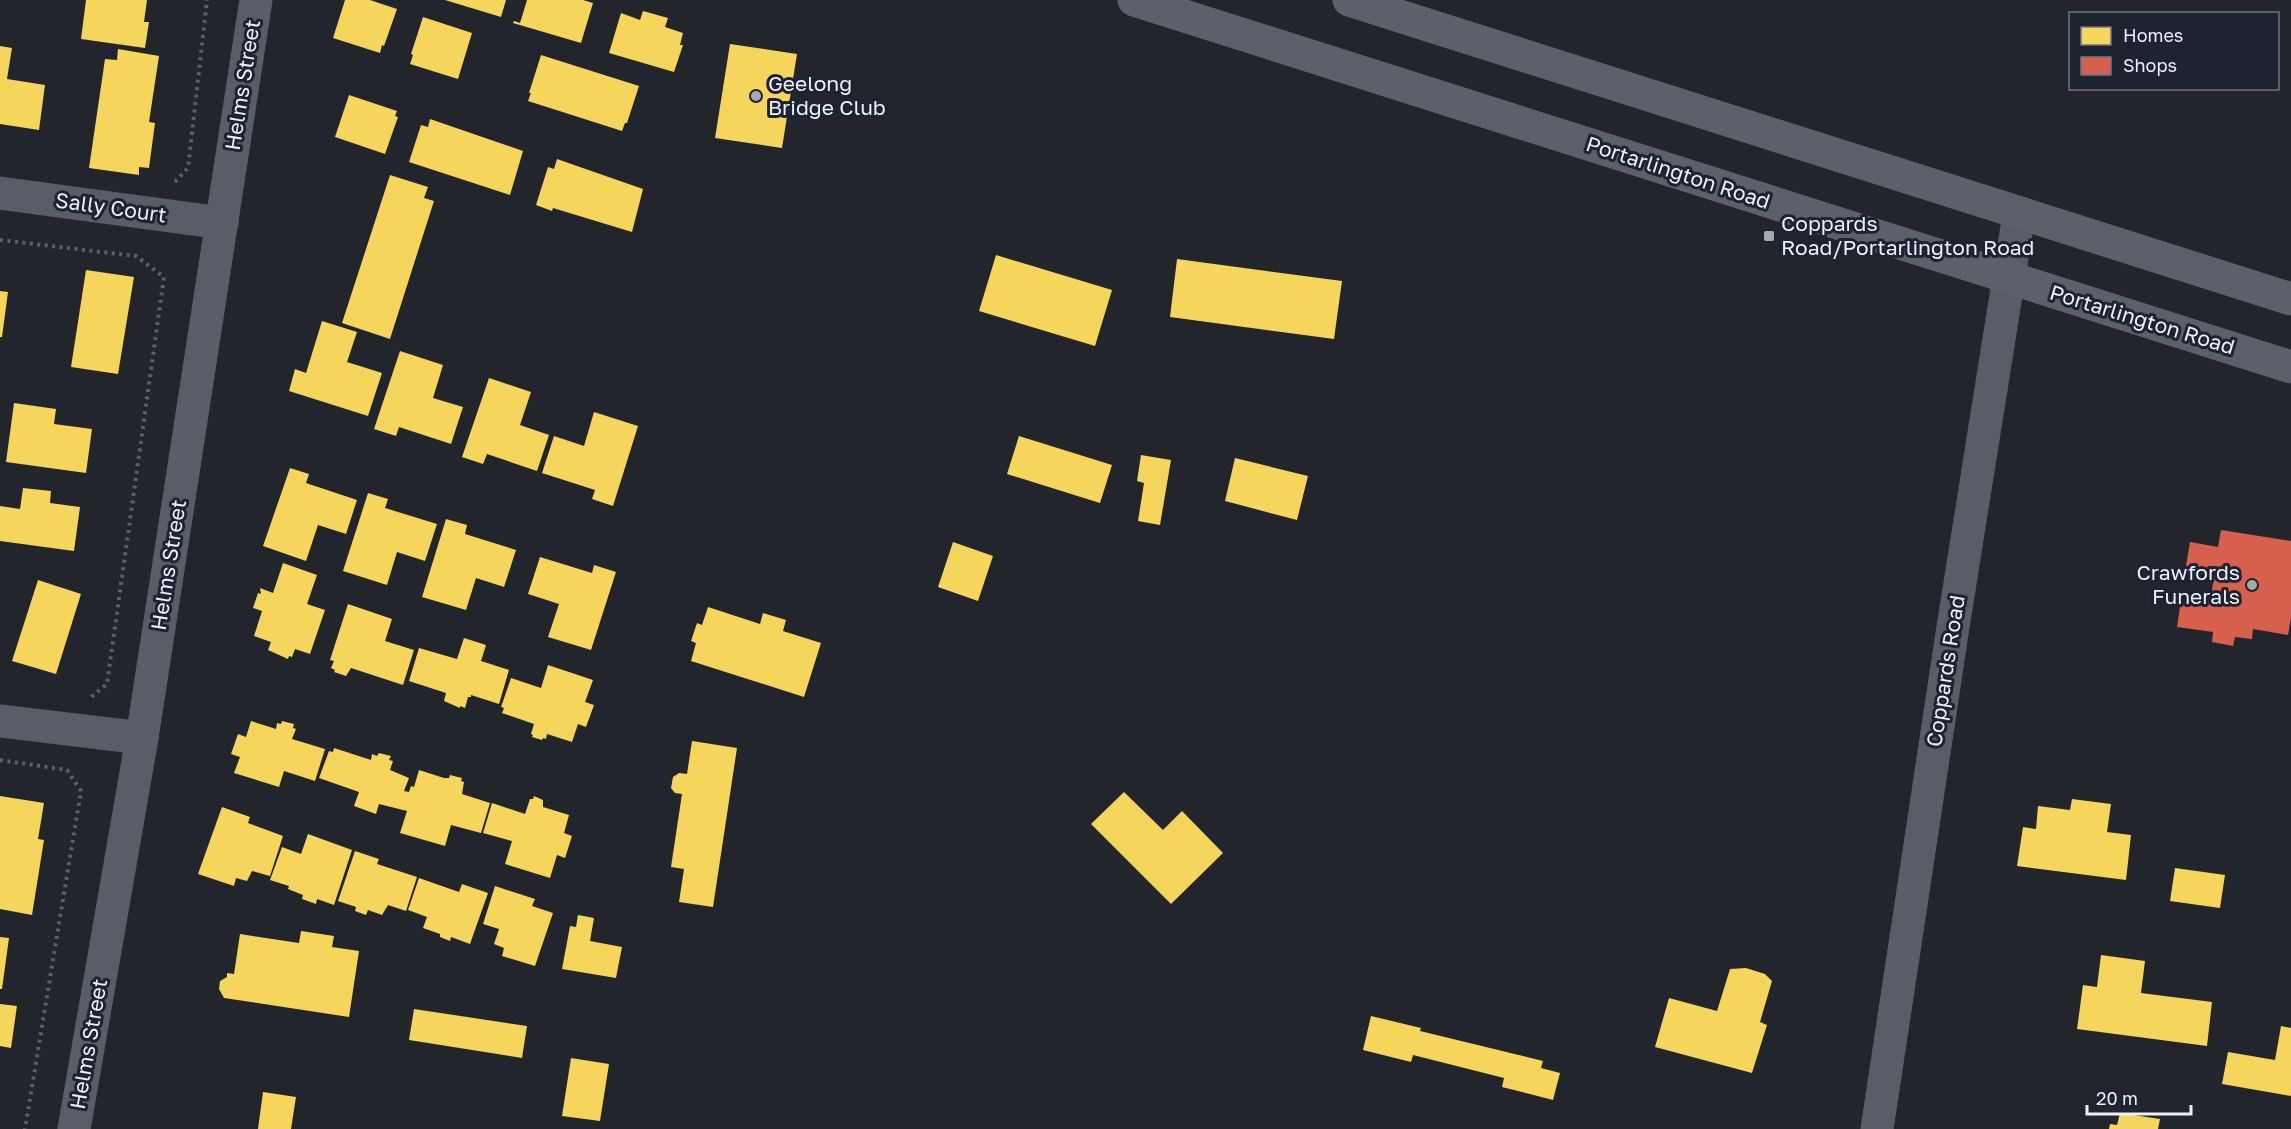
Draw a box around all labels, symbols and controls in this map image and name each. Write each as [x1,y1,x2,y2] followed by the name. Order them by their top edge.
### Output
[2069,12,2279,90] legend
[219,18,265,152] street label: Helms Street
[2123,24,2183,46] text: Homes
[2123,54,2177,76] text: Shops
[768,70,886,120] place label: Geelong Bridge Club
[749,89,763,103] marker: Geelong Bridge Club
[1583,130,1774,214] street label: Portarlington Road
[54,186,168,228] street label: Sally Court
[1781,210,2035,260] place label: Coppards Road/Portarlington Road
[1762,229,1776,243] marker: Coppards Road/Portarlington Road
[2047,279,2238,360] street label: Portarlington Road
[145,498,191,632] street label: Helms Street
[2137,559,2240,609] place label: Crawfords Funerals
[2245,578,2259,592] marker: Crawfords Funerals
[1920,593,1970,749] street label: Coppards Road
[64,977,112,1111] street label: Helms Street
[2087,1078,2190,1116] scale bar
[2096,1087,2138,1109] text: 20 m

